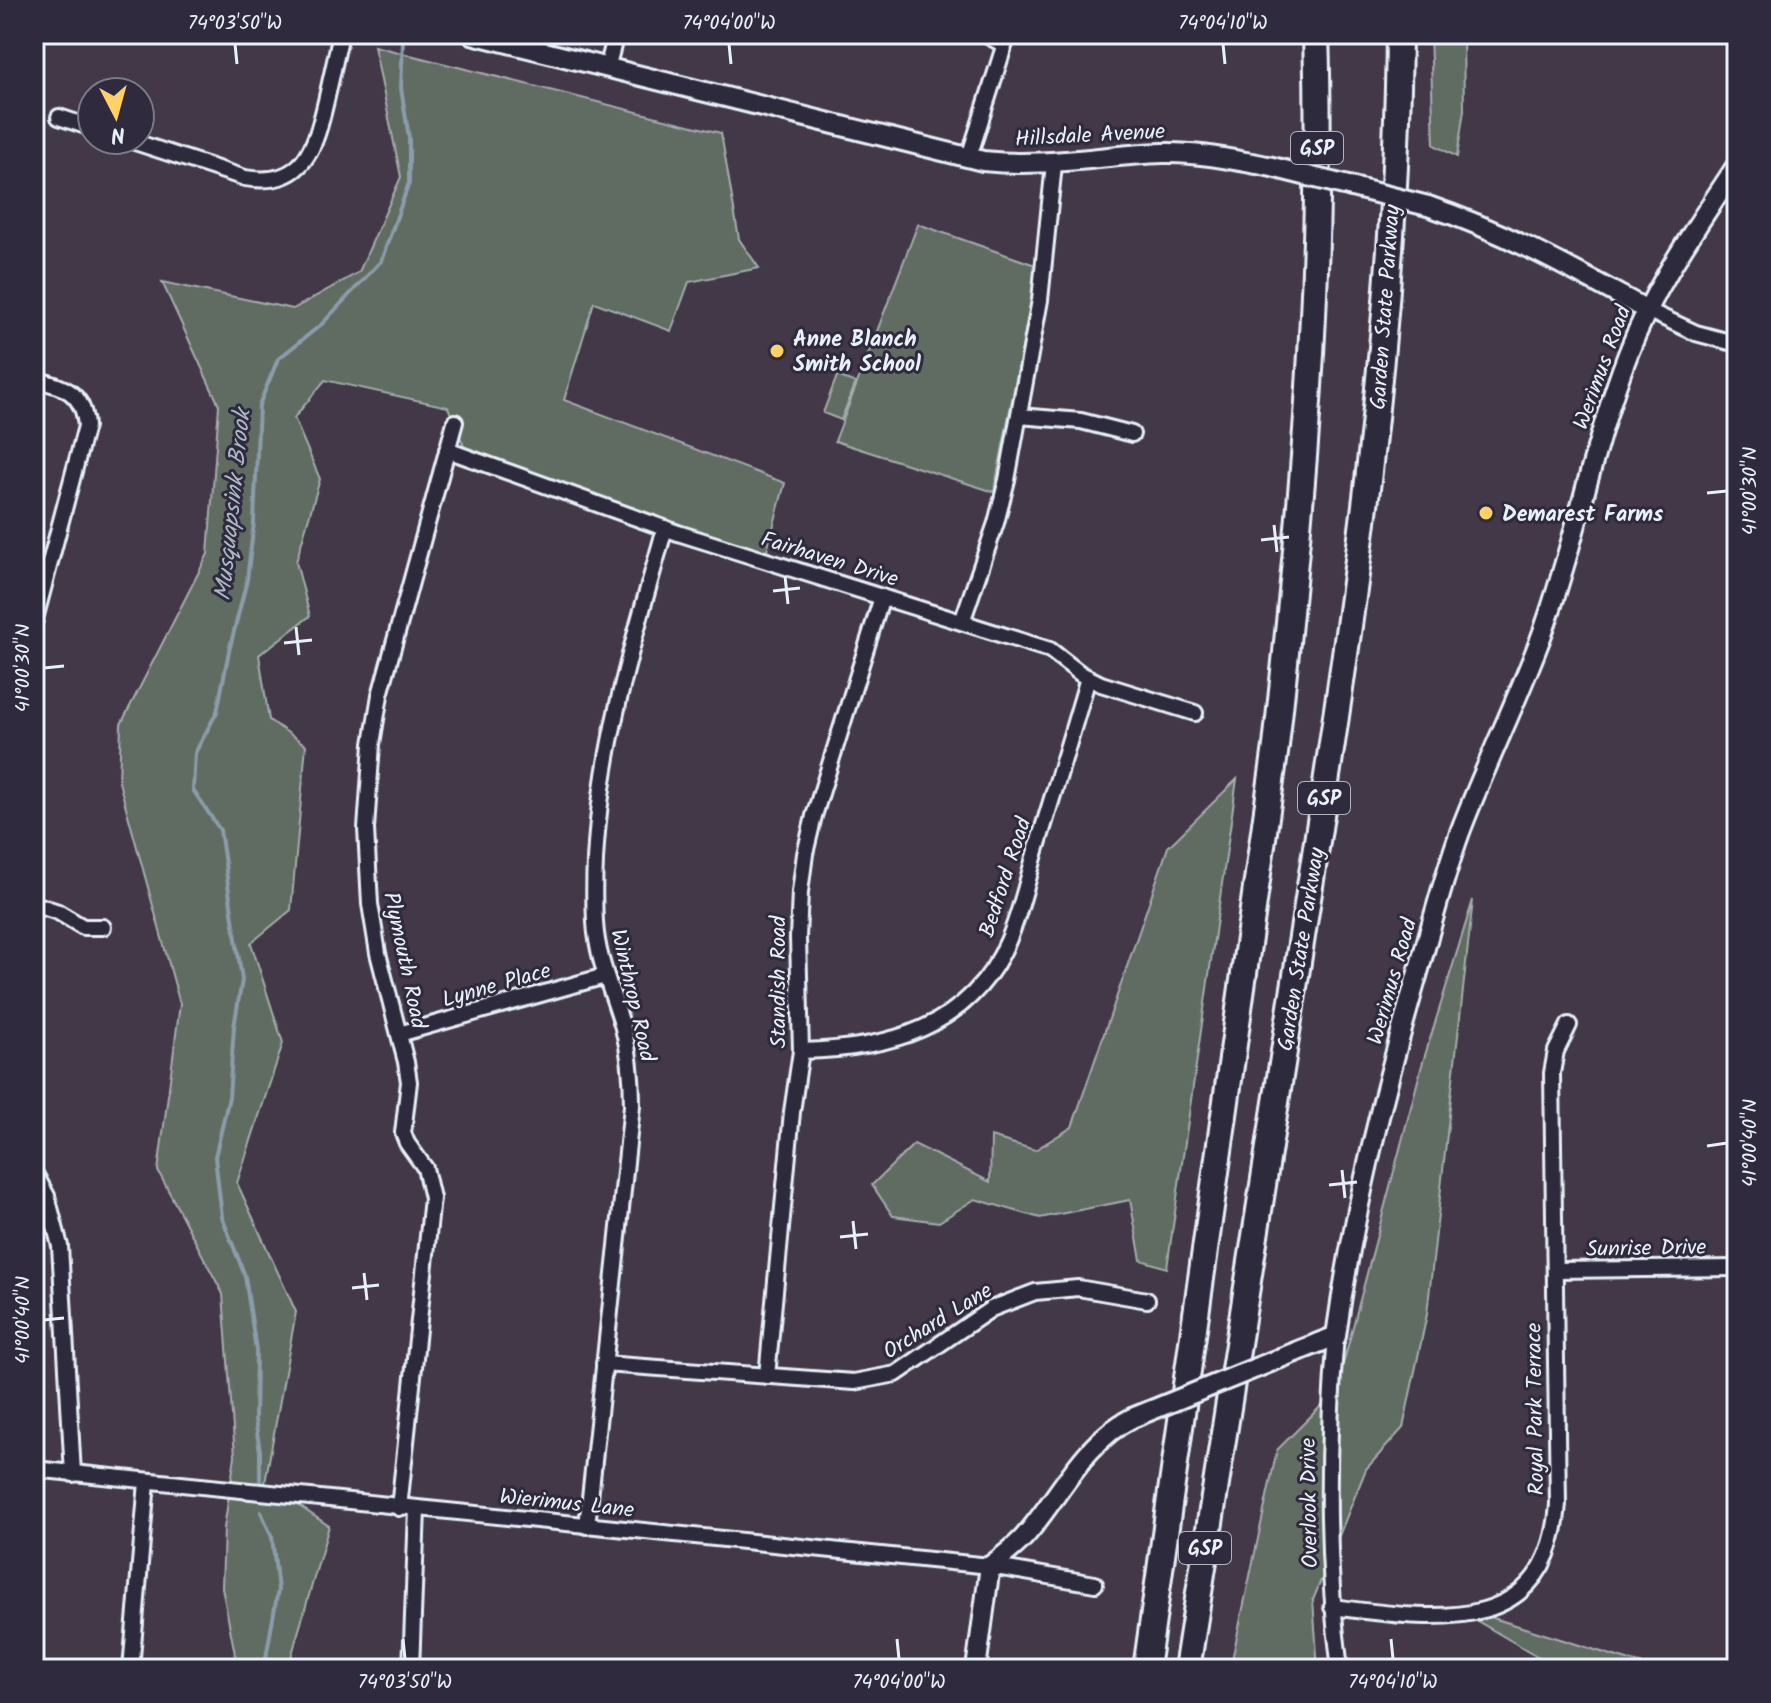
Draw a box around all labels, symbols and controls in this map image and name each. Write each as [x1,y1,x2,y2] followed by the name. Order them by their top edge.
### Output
[188,8,282,40] text: 74°03'50"W
[682,8,776,40] text: 74°04'00"W
[1178,8,1268,40] text: 74°04'10"W
[76,76,156,156] north arrow
[109,115,127,152] text: N
[1014,115,1166,158] street label: Hillsdale Avenue
[1291,132,1343,164] road number: GSP
[1362,203,1411,411] street label: Garden State Parkway
[1565,300,1642,435] street label: Werimus Road
[793,323,921,383] place label: Anne Blanch Smith School
[768,342,786,360] marker: Anne Blanch Smith School
[204,404,263,603] water label: Musquapsink Brook
[1735,447,1767,535] text: 41°00'30"N
[1502,498,1664,533] place label: Demarest Farms
[1477,504,1495,522] marker: Demarest Farms
[756,523,902,598] street label: Fairhaven Drive
[8,624,40,712] text: 41°00'30"N
[1298,782,1350,814] road number: GSP
[971,812,1043,942] street label: Bedford Road
[1269,844,1336,1054] street label: Garden State Parkway
[372,889,435,1033] street label: Plymouth Road
[1359,913,1428,1049] street label: Werimus Road
[762,915,797,1048] street label: Standish Road
[599,926,664,1066] street label: Winthrop Road
[438,954,555,1019] street label: Lynne Place
[1735,1099,1767,1187] text: 41°00'40"N
[1585,1231,1707,1268] street label: Sunrise Drive
[877,1274,1000,1370] street label: Orchard Lane
[8,1276,40,1364] text: 41°00'40"N
[1517,1322,1556,1496] street label: Royal Park Terrace
[1292,1437,1329,1568] street label: Overlook Drive
[498,1480,636,1529] street label: Wierimus Lane
[1179,1532,1231,1564] road number: GSP
[358,1667,452,1699] text: 74°03'50"W
[852,1667,946,1699] text: 74°04'00"W
[1348,1667,1438,1699] text: 74°04'10"W

